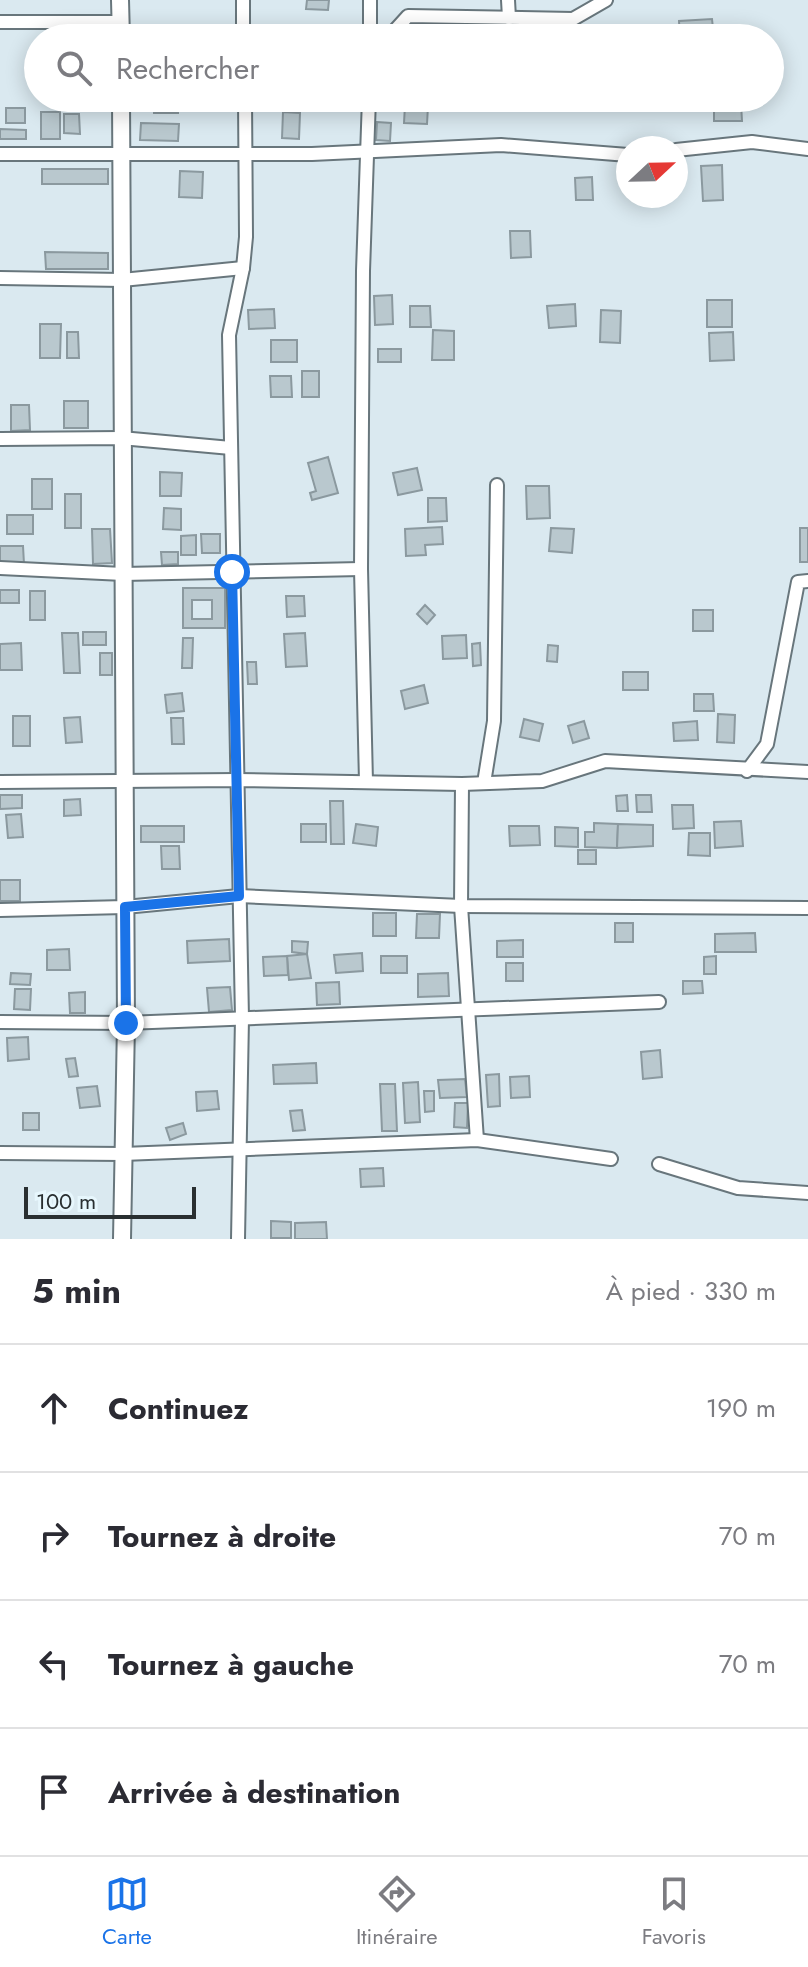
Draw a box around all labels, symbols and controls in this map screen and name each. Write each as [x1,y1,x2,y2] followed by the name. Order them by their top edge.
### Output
[24,24,784,112] search box
[52,46,96,90] icon: search
[116,47,259,90] text: Rechercher
[616,136,688,208] north arrow
[214,554,250,590] route start
[108,1005,144,1041] route end
[24,1183,196,1219] scale bar
[36,1185,96,1217] text: 100 m
[32,1267,121,1316] text: 5 min
[606,1272,776,1310] text: À pied · 330 m
[32,1386,76,1430] icon: ahead
[108,1387,249,1430] text: Continuez
[706,1389,776,1427] text: 190 m
[32,1514,76,1558] icon: right
[108,1515,336,1558] text: Tournez à droite
[719,1517,776,1555] text: 70 m
[32,1642,76,1686] icon: left
[108,1643,354,1686] text: Tournez à gauche
[719,1645,776,1683] text: 70 m
[32,1770,76,1814] icon: arrive
[108,1771,400,1814] text: Arrivée à destination
[102,1872,152,1952] tab: Carte
[356,1872,438,1952] tab: Itinéraire
[642,1872,706,1952] tab: Favoris

